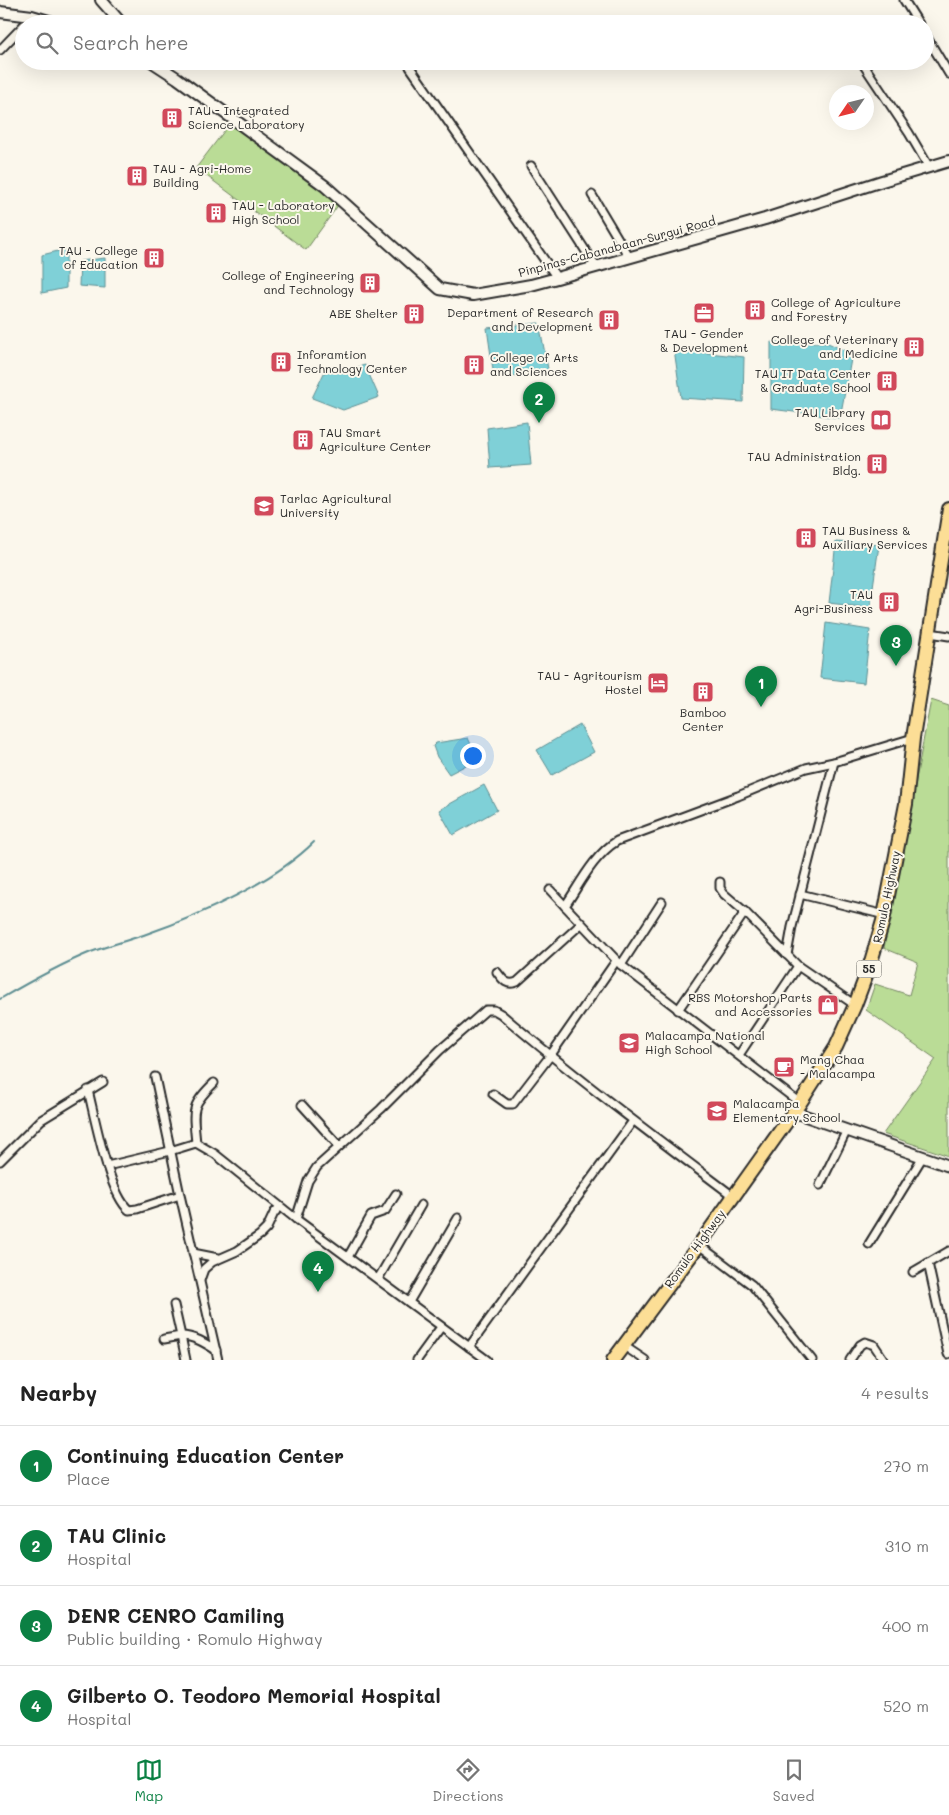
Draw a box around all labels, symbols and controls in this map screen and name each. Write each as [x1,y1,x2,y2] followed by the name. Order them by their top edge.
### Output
[15,15,934,70] search box
[33,29,61,57] icon: search
[73,30,189,55] text: Search here
[829,85,874,130] north arrow
[188,102,305,132] place label: TAU - Integrated Science Laboratory
[160,106,184,130] building icon: TAU - Integrated Science Laboratory
[153,160,251,190] place label: TAU - Agri-Home Building
[125,164,149,188] building icon: TAU - Agri-Home Building
[232,197,334,227] place label: TAU - Laboratory High School
[204,201,228,225] building icon: TAU - Laboratory High School
[516,212,718,280] street label: Pinpinas-Cabanabaan-Surgui Road
[59,242,138,272] place label: TAU - College of Education
[142,246,166,270] building icon: TAU - College of Education
[222,267,354,297] place label: College of Engineering and Technology
[358,271,382,295] building icon: College of Engineering and Technology
[771,294,901,324] place label: College of Agriculture and Forestry
[743,298,767,322] building icon: College of Agriculture and Forestry
[692,301,716,325] office icon: TAU - Gender & Development
[402,302,426,326] building icon: ABE Shelter
[447,304,593,334] place label: Department of Research and Development
[329,305,398,321] place label: ABE Shelter
[597,308,621,332] building icon: Department of Research and Development
[660,325,748,355] place label: TAU - Gender & Development
[771,331,898,361] place label: College of Veterinary and Medicine
[902,335,926,359] building icon: College of Veterinary and Medicine
[297,346,407,376] place label: Inforamtion Technology Center
[490,349,579,379] place label: College of Arts and Sciences
[269,350,293,374] building icon: Inforamtion Technology Center
[462,353,486,377] building icon: College of Arts and Sciences
[755,365,871,395] place label: TAU IT Data Center & Graduate School
[875,369,899,393] building icon: TAU IT Data Center & Graduate School
[523,382,555,423] pin: 2
[795,404,865,434] place label: TAU Library Services
[869,408,893,432] library icon: TAU Library Services
[319,424,431,454] place label: TAU Smart Agriculture Center
[291,428,315,452] building icon: TAU Smart Agriculture Center
[747,448,861,478] place label: TAU Administration Bldg.
[865,452,889,476] building icon: TAU Administration Bldg.
[280,490,392,520] place label: Tarlac Agricultural University
[252,494,276,518] school or university icon: Tarlac Agricultural University
[822,522,928,552] place label: TAU Business & Auxiliary Services
[794,526,818,550] building icon: TAU Business & Auxiliary Services
[794,586,873,616] place label: TAU Agri-Business
[877,590,901,614] building icon: TAU Agri-Business
[880,625,912,666] pin: 3
[745,666,777,707] pin: 1
[537,667,642,697] place label: TAU - Agritourism Hostel
[646,671,670,695] hotel icon: TAU - Agritourism Hostel
[691,680,715,704] building icon: Bamboo Center
[680,704,726,734] place label: Bamboo Center
[460,743,486,769] your location
[868,849,904,944] street label: Romulo Highway
[856,961,882,978] road number: 55
[688,989,812,1019] place label: RBS Motorshop Parts and Accessories
[816,993,840,1017] shop icon: RBS Motorshop Parts and Accessories
[645,1027,765,1057] place label: Malacampa National High School
[617,1031,641,1055] school or university icon: Malacampa National High School
[800,1051,875,1081] place label: Mang Chaa - Malacampa
[772,1055,796,1079] cafe icon: Mang Chaa - Malacampa
[733,1095,841,1125] place label: Malacampa Elementary School
[705,1099,729,1123] school or university icon: Malacampa Elementary School
[660,1206,728,1291] street label: Romulo Highway
[302,1251,334,1292] pin: 4
[20,1379,97,1406] text: Nearby
[861,1382,929,1403] text: 4 results
[67,1443,344,1468] text: Continuing Education Center
[32,1455,40,1476] text: 1
[883,1455,929,1476] text: 270 m
[67,1468,110,1489] text: Place
[67,1523,166,1548] text: TAU Clinic
[32,1535,40,1556] text: 2
[885,1535,929,1556] text: 310 m
[67,1548,131,1569] text: Hospital
[67,1603,284,1628] text: DENR CENRO Camiling
[31,1615,41,1636] text: 3
[882,1615,929,1636] text: 400 m
[67,1628,323,1649] text: Public building · Romulo Highway
[67,1683,441,1708] text: Gilberto O. Teodoro Memorial Hospital
[31,1695,41,1716] text: 4
[883,1695,929,1716] text: 520 m
[67,1708,131,1729] text: Hospital
[135,1756,163,1805] tab: Map
[432,1756,504,1805] tab: Directions
[773,1756,814,1805] tab: Saved

